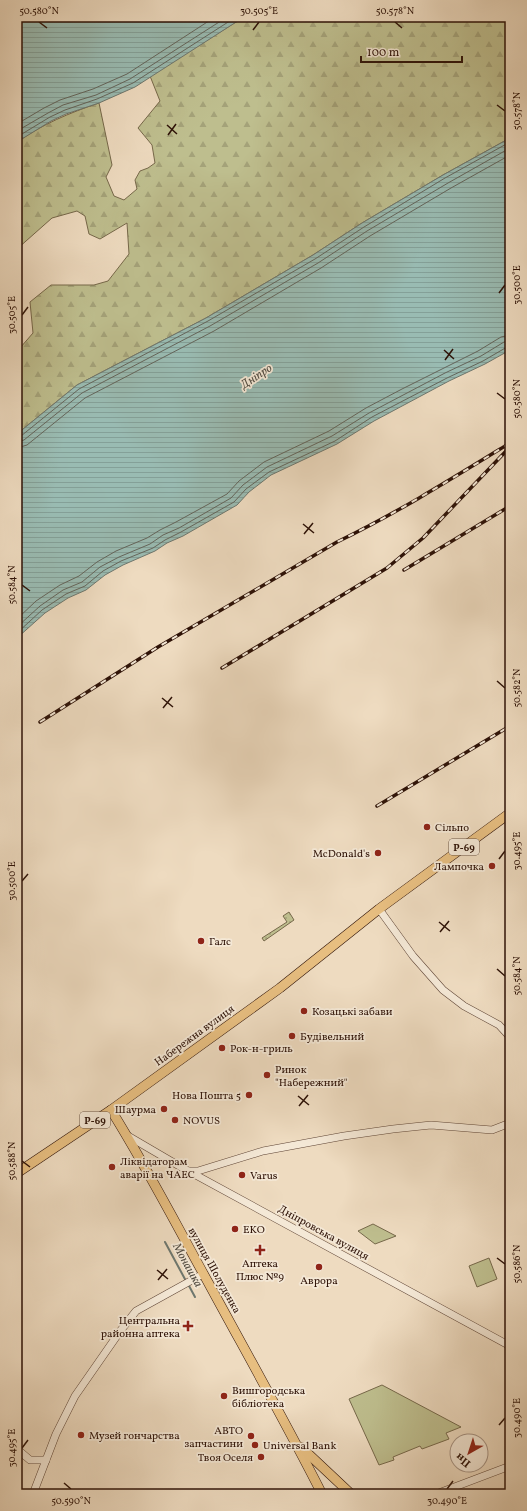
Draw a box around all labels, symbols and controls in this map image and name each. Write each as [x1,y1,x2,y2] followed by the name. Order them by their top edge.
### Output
[19,4,59,18] text: 50.580°N
[240,4,278,18] text: 30.505°E
[376,4,415,18] text: 50.578°N
[361,38,462,64] scale bar
[367,45,400,61] text: 100 m
[510,91,524,130] text: 50.578°N
[510,265,524,305] text: 30.500°E
[5,296,19,334] text: 30.505°E
[237,360,276,394] water label: Дніпро
[510,379,524,419] text: 50.580°N
[5,565,19,605] text: 50.584°N
[510,668,524,708] text: 50.582°N
[435,821,469,836] place label: Сільпо
[422,822,432,832] marker: Сільпо
[510,832,524,870] text: 30.495°E
[449,839,479,855] road number: Р-69
[313,847,370,862] place label: McDonald's
[373,848,383,858] marker: McDonald's
[434,860,485,875] place label: Лампочка
[5,861,19,901] text: 30.500°E
[487,861,497,871] marker: Лампочка
[209,935,231,950] place label: Галс
[196,936,206,946] marker: Галс
[510,956,524,996] text: 50.584°N
[152,1002,238,1070] street label: Набережна вулиця
[312,1005,393,1020] place label: Козацькі забави
[299,1006,309,1016] marker: Козацькі забави
[300,1030,364,1045] place label: Будівельний
[287,1031,297,1041] marker: Будівельний
[230,1042,293,1057] place label: Рок-н-гриль
[217,1043,227,1053] marker: Рок-н-гриль
[275,1063,348,1091] place label: Ринок "Набережний"
[262,1070,272,1080] marker: Ринок "Набережний"
[172,1089,241,1104] place label: Нова Пошта 5
[244,1090,254,1100] marker: Нова Пошта 5
[115,1103,157,1118] place label: Шаурма
[159,1104,169,1114] marker: Шаурма
[80,1112,110,1128] road number: Р-69
[183,1114,220,1129] place label: NOVUS
[170,1115,180,1125] marker: NOVUS
[5,1141,19,1180] text: 50.588°N
[120,1155,195,1183] place label: Ліквідаторам аварії на ЧАЕС
[107,1162,117,1172] marker: Ліквідаторам аварії на ЧАЕС
[250,1169,278,1184] place label: Varus
[237,1170,247,1180] marker: Varus
[275,1202,372,1265] street label: Дніпровська вулиця
[243,1223,265,1238] place label: EKO
[230,1224,240,1234] marker: EKO
[184,1225,244,1317] street label: вулиця Шолуденка
[168,1240,206,1291] water label: Монашка
[510,1244,524,1283] text: 50.586°N
[255,1245,265,1255] marker: Аптека Плюс №9
[236,1257,284,1285] place label: Аптека Плюс №9
[314,1262,324,1272] marker: Аврора
[300,1274,338,1289] place label: Аврора
[101,1314,181,1342] place label: Центральна районна аптека
[183,1321,193,1331] marker: Центральна районна аптека
[232,1384,306,1412] place label: Вишгородська бібліотека
[219,1391,229,1401] marker: Вишгородська бібліотека
[510,1398,524,1438] text: 30.490°E
[184,1424,243,1452] place label: АВТО запчастини
[5,1429,19,1467] text: 30.495°E
[89,1429,180,1444] place label: Музей гончарства
[76,1430,86,1440] marker: Музей гончарства
[246,1431,256,1441] marker: АВТО запчастини
[449,1433,489,1473] north arrow
[263,1439,336,1454] place label: Universal Bank
[250,1440,260,1450] marker: Universal Bank
[453,1449,474,1470] text: Пн
[198,1451,253,1466] place label: Твоя Оселя
[256,1452,266,1462] marker: Твоя Оселя
[51,1494,91,1508] text: 50.590°N
[427,1494,467,1508] text: 30.490°E

